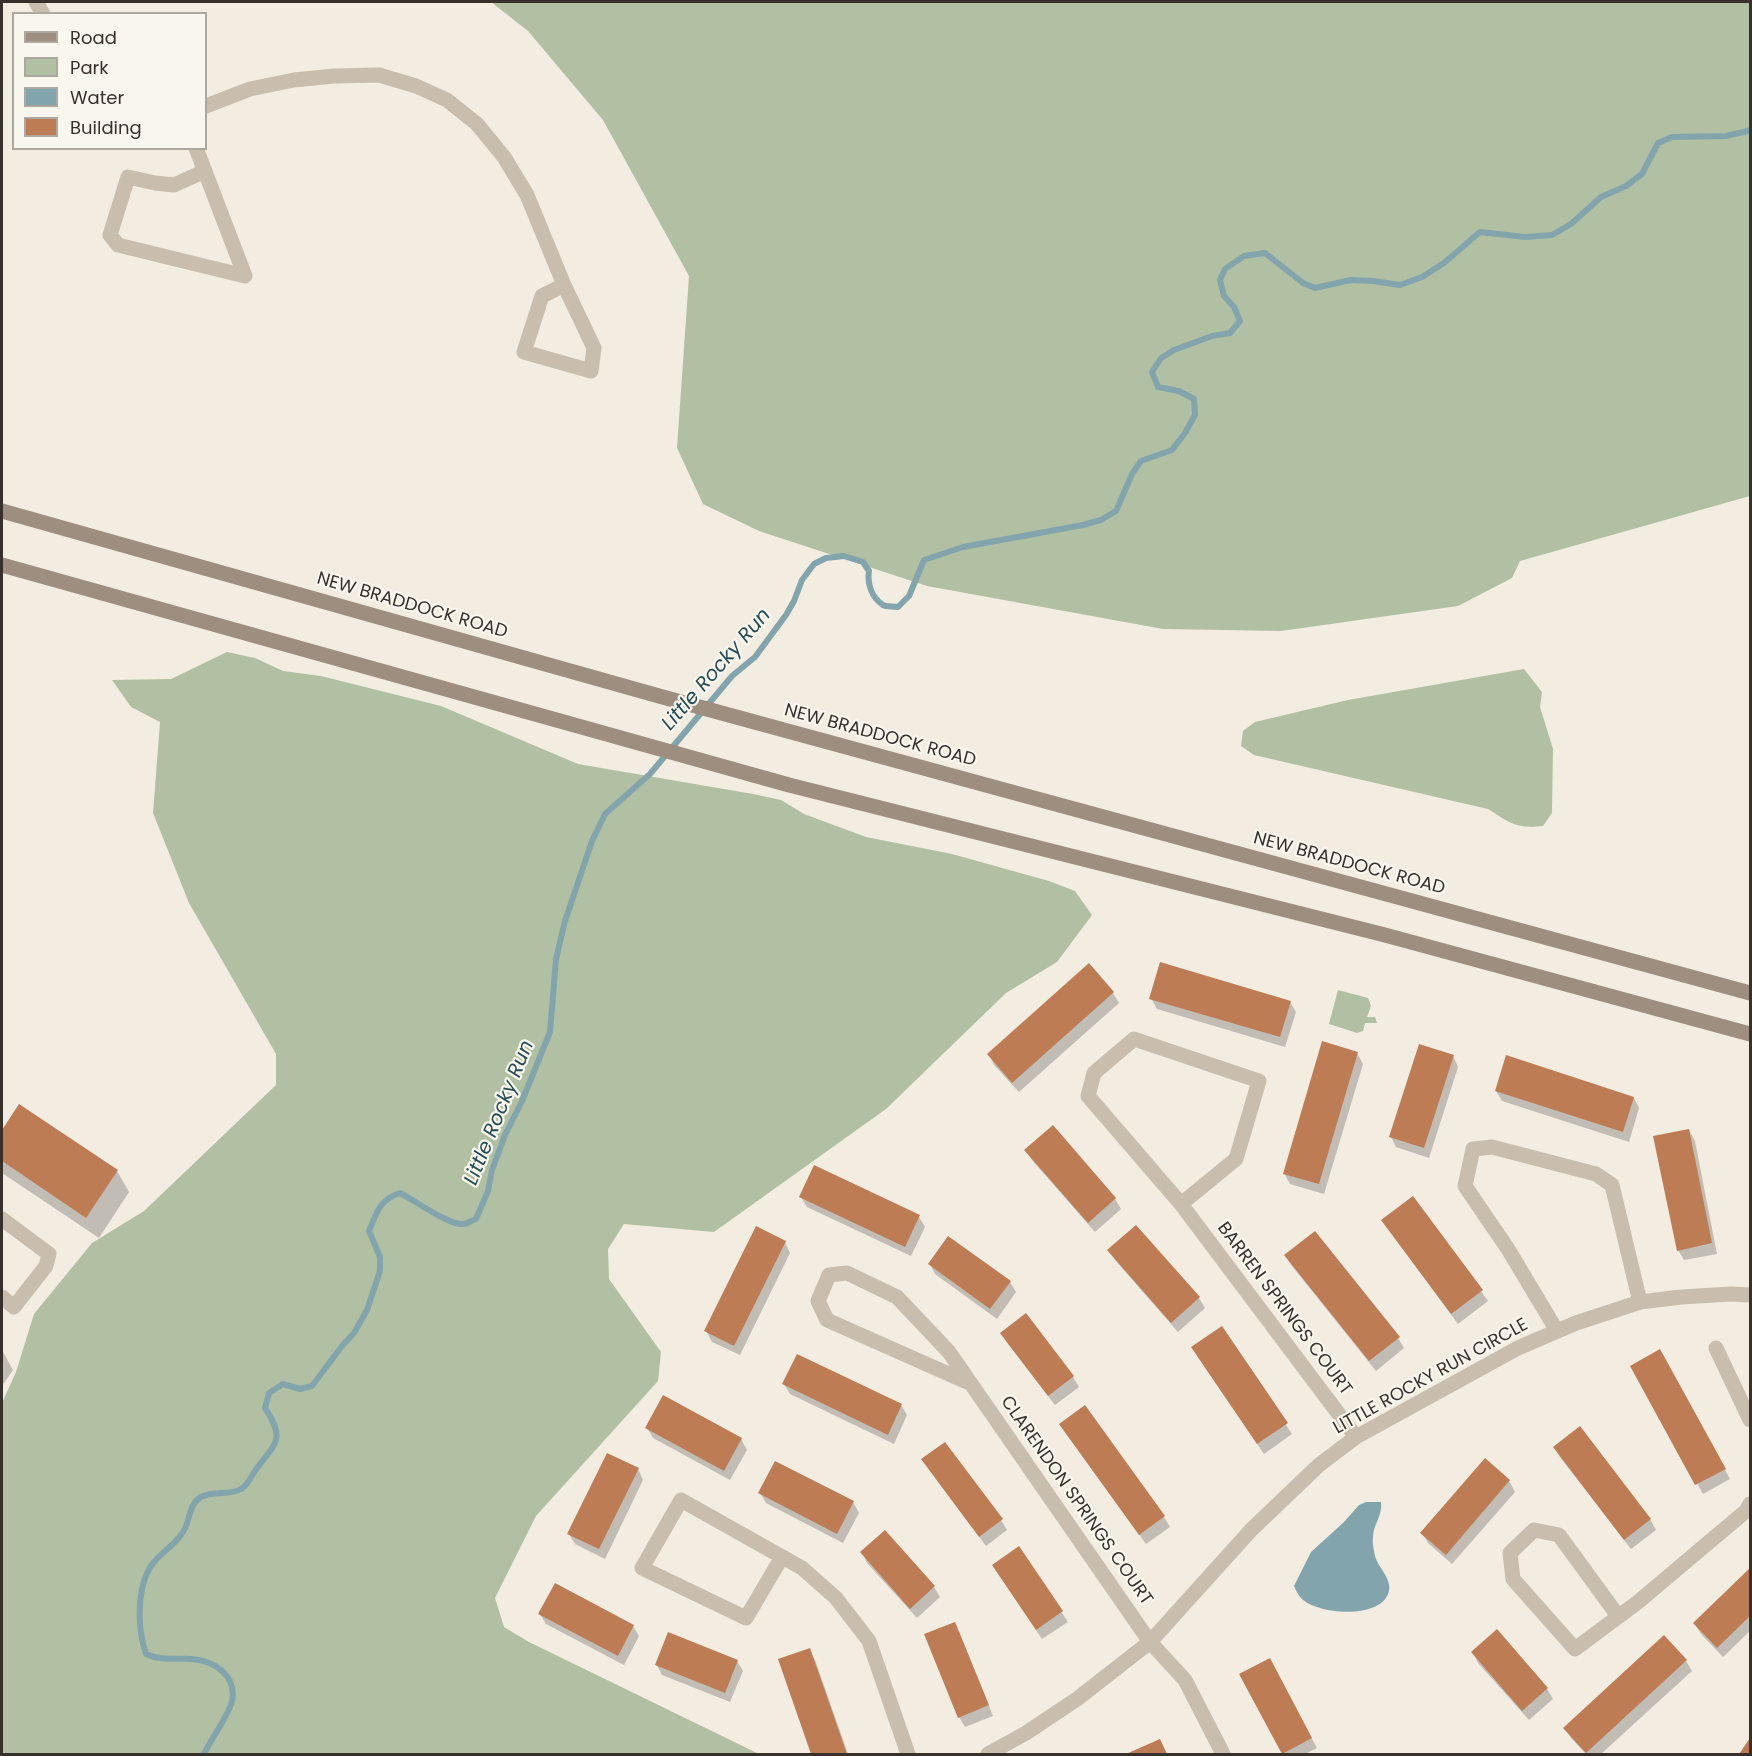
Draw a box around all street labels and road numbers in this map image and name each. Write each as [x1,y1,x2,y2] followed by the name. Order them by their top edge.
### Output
[314,568,510,644] street label: NEW BRADDOCK ROAD
[782,700,978,772] street label: NEW BRADDOCK ROAD
[1251,828,1447,900] street label: NEW BRADDOCK ROAD
[1212,1218,1356,1400] street label: BARREN SPRINGS COURT
[1330,1314,1532,1440] street label: LITTLE ROCKY RUN CIRCLE
[995,1392,1157,1610] street label: CLARENDON SPRINGS COURT

